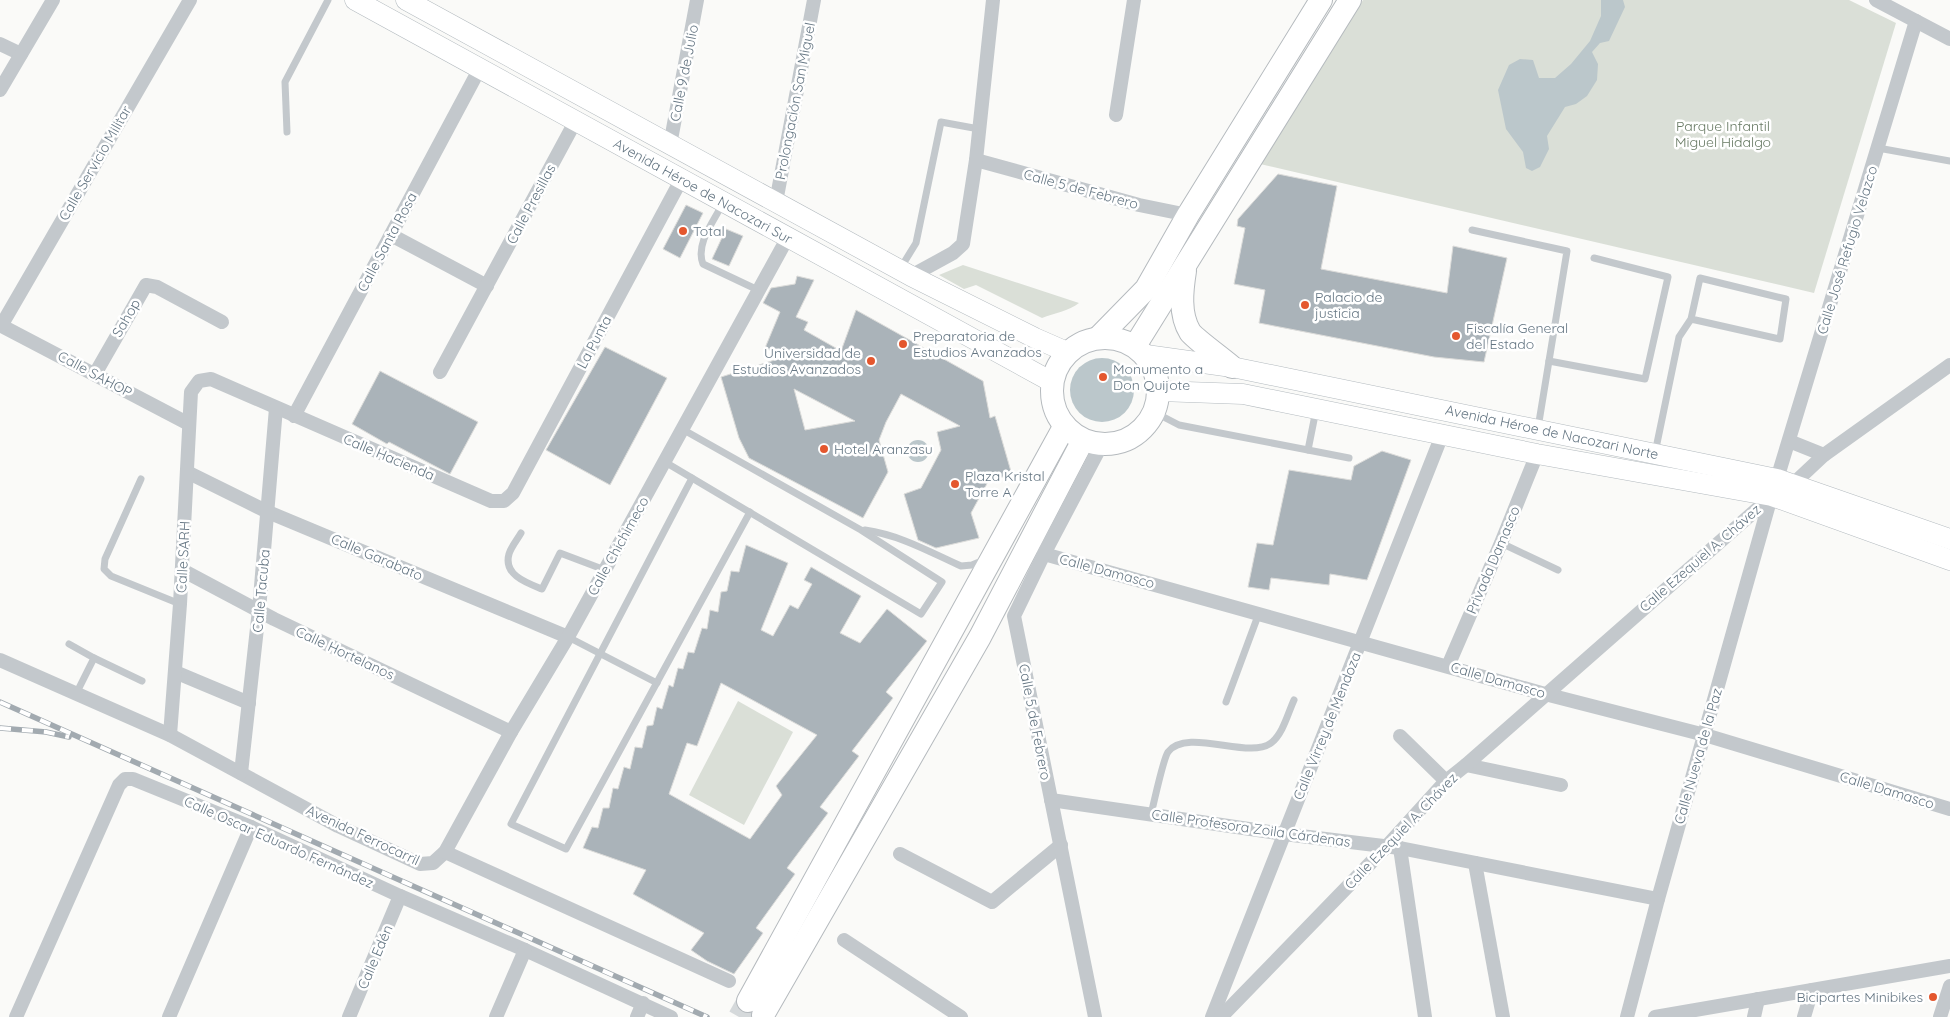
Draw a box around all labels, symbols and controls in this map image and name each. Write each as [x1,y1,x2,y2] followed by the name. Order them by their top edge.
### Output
[771,21,819,181] street label: Prolongación San Miguel
[666,23,702,123] street label: Calle 9 de Julio
[55,102,136,224] street label: Calle Servicio Militar
[1675,117,1771,151] park label: Parque Infantil Miguel Hidalgo
[610,134,796,248] street label: Avenida Héroe de Nacozari Sur
[502,161,560,247] street label: Calle Presillas
[1813,163,1881,337] street label: Calle José Refugio Velazco
[1022,165,1140,213] street label: Calle 5 de Febrero
[353,189,421,295] street label: Calle Santa Rosa
[693,222,725,240] place label: Total
[677,225,689,237] marker: Total
[1314,288,1382,322] place label: Palacio de justicia
[108,296,144,340] street label: Sahop
[1299,299,1311,311] marker: Palacio de justicia
[573,312,615,372] street label: La Punta
[1466,319,1568,353] place label: Fiscalía General del Estado
[913,327,1042,361] place label: Preparatoria de Estudios Avanzados
[1450,330,1462,342] marker: Fiscalía General del Estado
[897,338,909,350] marker: Preparatoria de Estudios Avanzados
[732,344,861,378] place label: Universidad de Estudios Avanzados
[55,347,135,401] street label: Calle SAHOP
[865,355,877,367] marker: Universidad de Estudios Avanzados
[1113,360,1203,394] place label: Monumento a Don Quijote
[1097,371,1109,383] marker: Monumento a Don Quijote
[1444,401,1660,463] street label: Avenida Héroe de Nacozari Norte
[341,430,437,484] street label: Calle Hacienda
[834,440,933,458] place label: Hotel Aranzasu
[818,443,830,455] marker: Hotel Aranzasu
[965,467,1045,501] place label: Plaza Kristal Torre A
[949,478,961,490] marker: Plaza Kristal Torre A
[583,493,653,599] street label: Calle Chichimeco
[1636,500,1765,616] street label: Calle Ezequiel A. Chávez
[1462,503,1524,617] street label: Privada Damasco
[172,521,194,593] street label: Calle SARH
[328,530,426,584] street label: Calle Garabato
[248,549,274,633] street label: Calle Tacuba
[1057,550,1157,592] street label: Calle Damasco
[293,622,397,684] street label: Calle Hortelanos
[1289,649,1365,803] street label: Calle Virrey de Mendoza
[1449,658,1547,702] street label: Calle Damasco
[1015,662,1055,782] street label: Calle 5 de Febrero
[1670,686,1726,826] street label: Calle Nueva de la Paz
[1838,767,1936,813] street label: Calle Damasco
[1341,769,1462,893] street label: Calle Ezequiel A. Chávez
[181,792,377,892] street label: Calle Oscar Eduardo Fernández
[303,801,423,869] street label: Avenida Ferrocarril
[1150,805,1352,851] street label: Calle Profesora Zoila Cárdenas
[353,922,397,992] street label: Calle Edén
[1797,988,1923,1006] place label: Bicipartes Minibikes
[1927,991,1939,1003] marker: Bicipartes Minibikes

